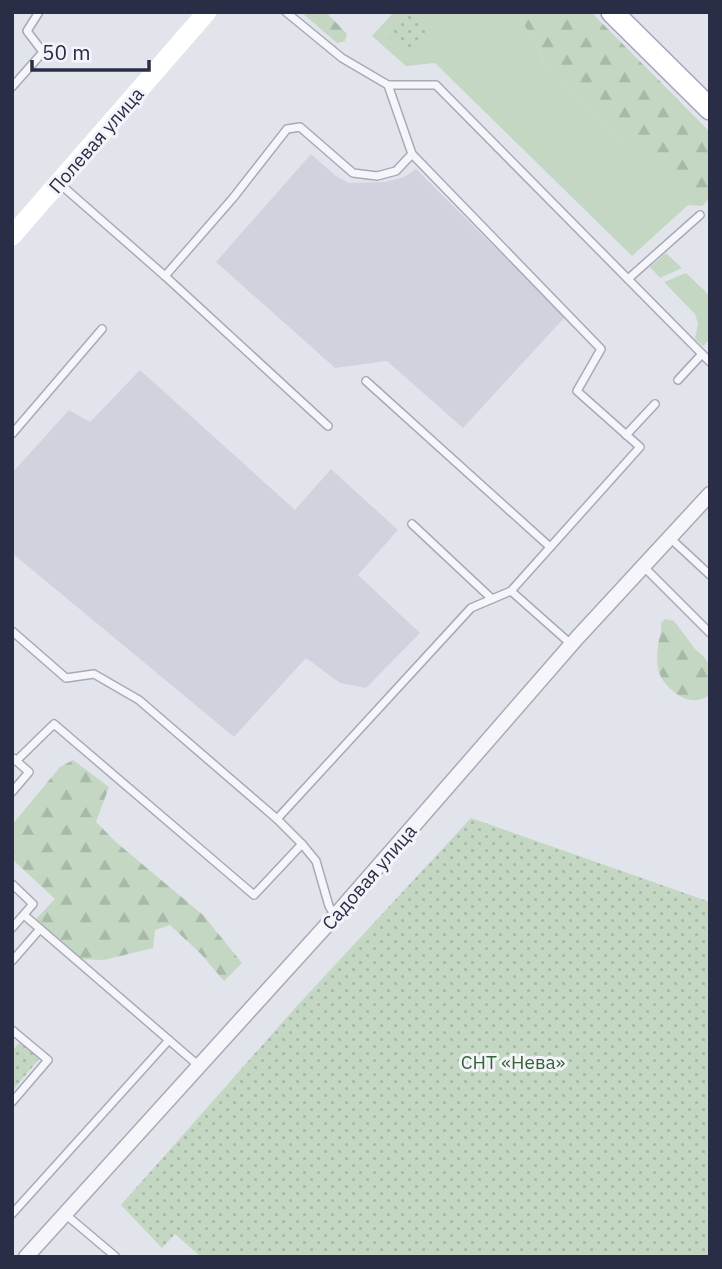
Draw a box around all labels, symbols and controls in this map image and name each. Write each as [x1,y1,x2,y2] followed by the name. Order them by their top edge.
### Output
[32,28,149,72] scale bar
[42,38,91,66] text: 50 m
[43,82,149,198] street label: Полевая улица
[317,819,421,935] street label: Садовая улица
[461,1050,566,1074] park label: СНТ «Нева»

